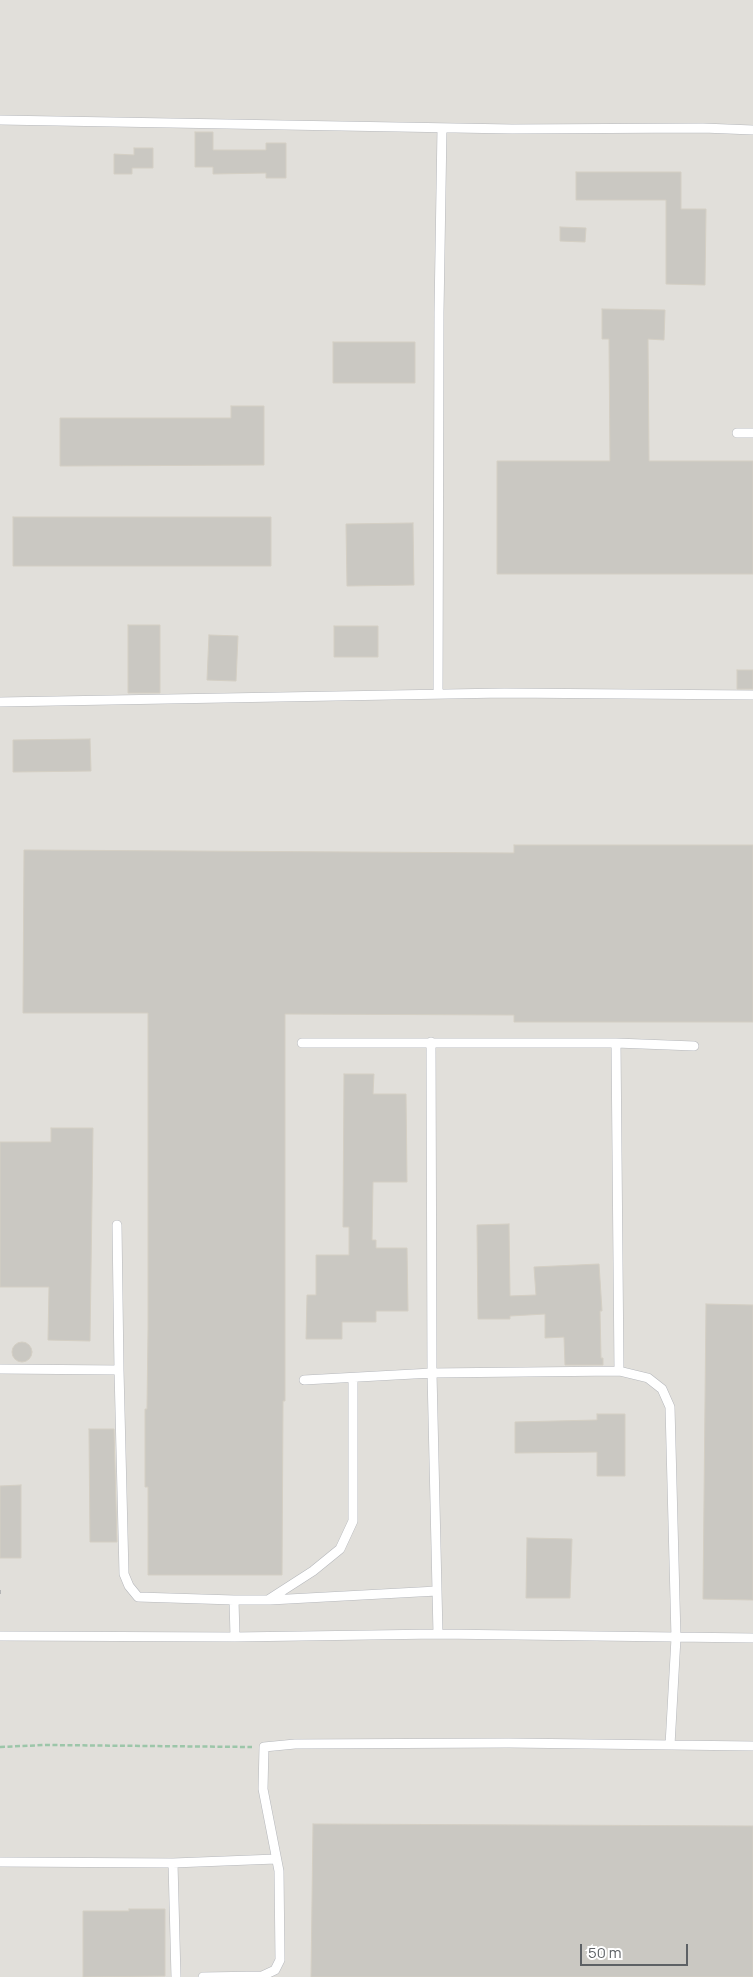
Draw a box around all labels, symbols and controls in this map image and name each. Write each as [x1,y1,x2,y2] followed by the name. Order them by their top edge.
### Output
[583,1934,690,1966] scale bar
[588,1942,622,1963] text: 50 m

